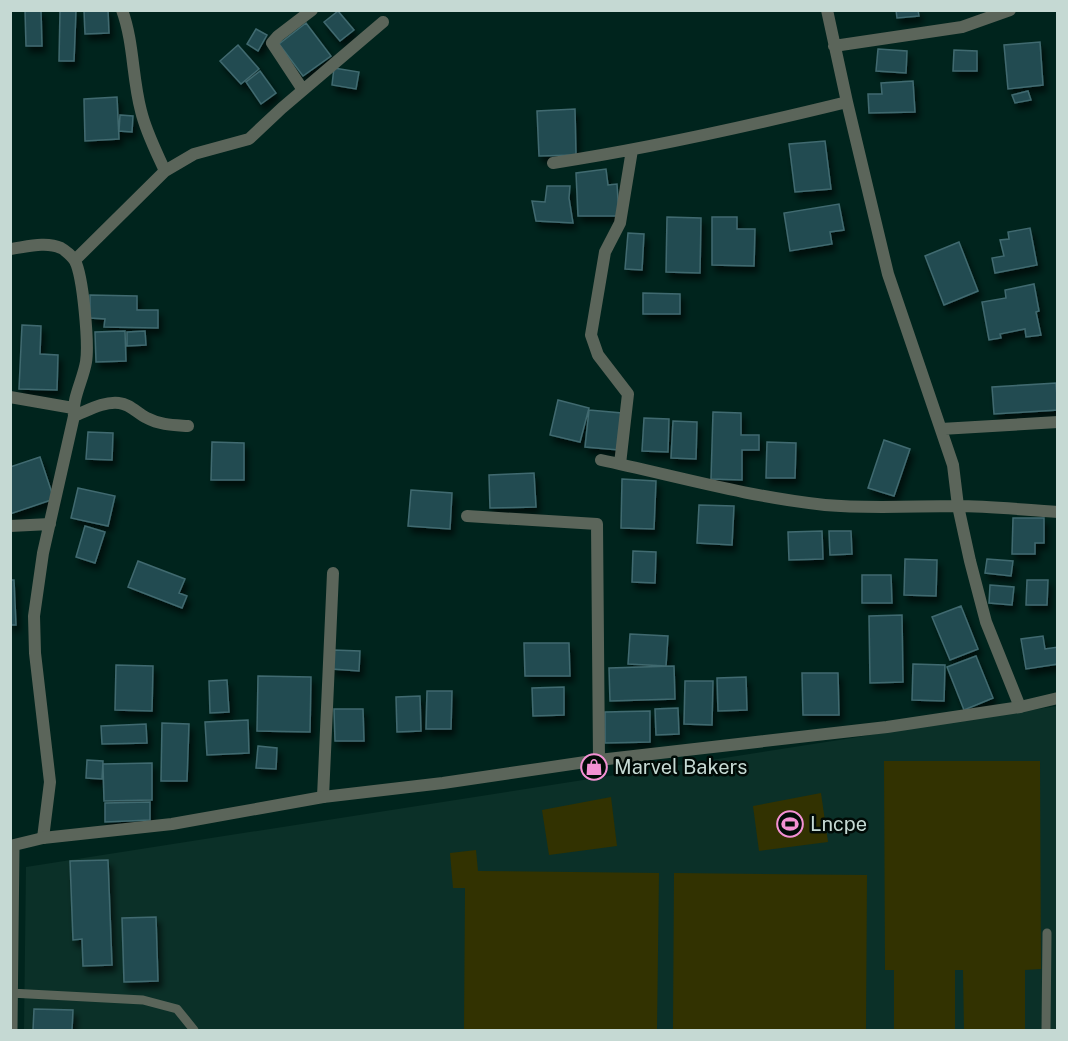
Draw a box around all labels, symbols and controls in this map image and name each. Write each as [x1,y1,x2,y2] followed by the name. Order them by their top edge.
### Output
[579,752,609,782] shop icon: Marvel Bakers
[614,755,747,779] place label: Marvel Bakers
[775,809,805,839] sports icon: Lncpe
[810,812,867,836] place label: Lncpe

